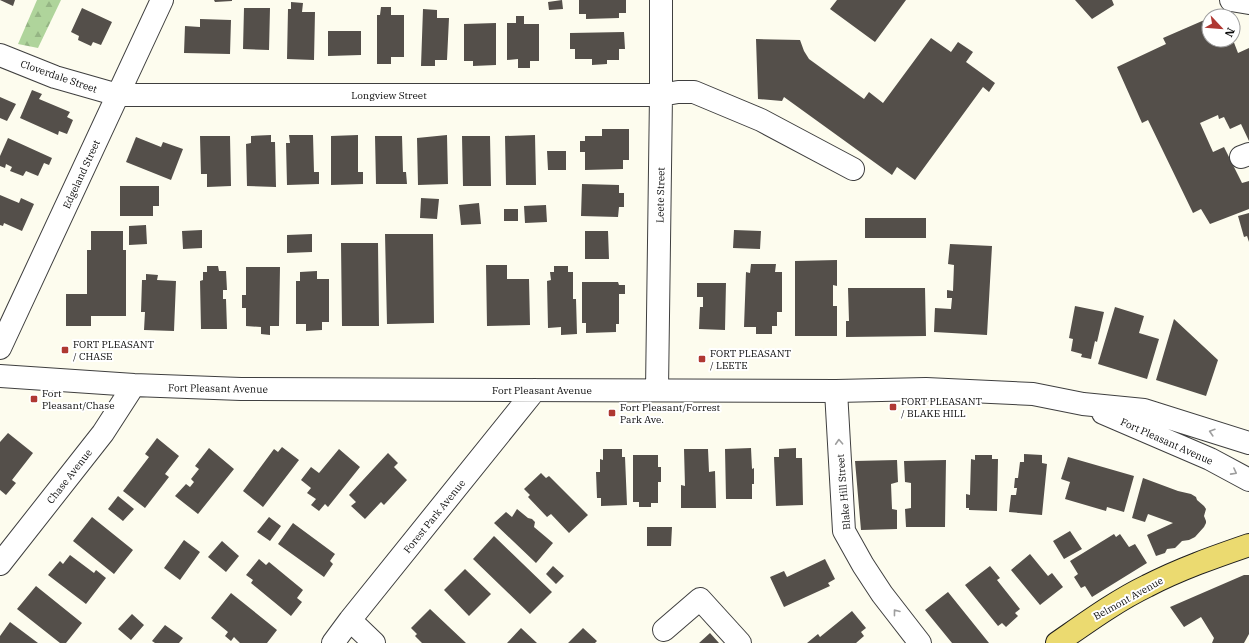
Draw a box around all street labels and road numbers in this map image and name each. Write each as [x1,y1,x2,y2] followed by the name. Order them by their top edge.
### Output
[19,57,99,96] street label: Cloverdale Street
[351,89,427,102] street label: Longview Street
[60,137,103,211] street label: Edgeland Street
[654,166,667,223] street label: Leete Street
[168,381,268,396] street label: Fort Pleasant Avenue
[492,384,592,397] street label: Fort Pleasant Avenue
[1119,415,1215,468] street label: Fort Pleasant Avenue
[44,446,95,506] street label: Chase Avenue
[834,453,853,530] street label: Blake Hill Street
[401,477,468,556] street label: Forest Park Avenue
[1091,574,1165,623] street label: Belmont Avenue

